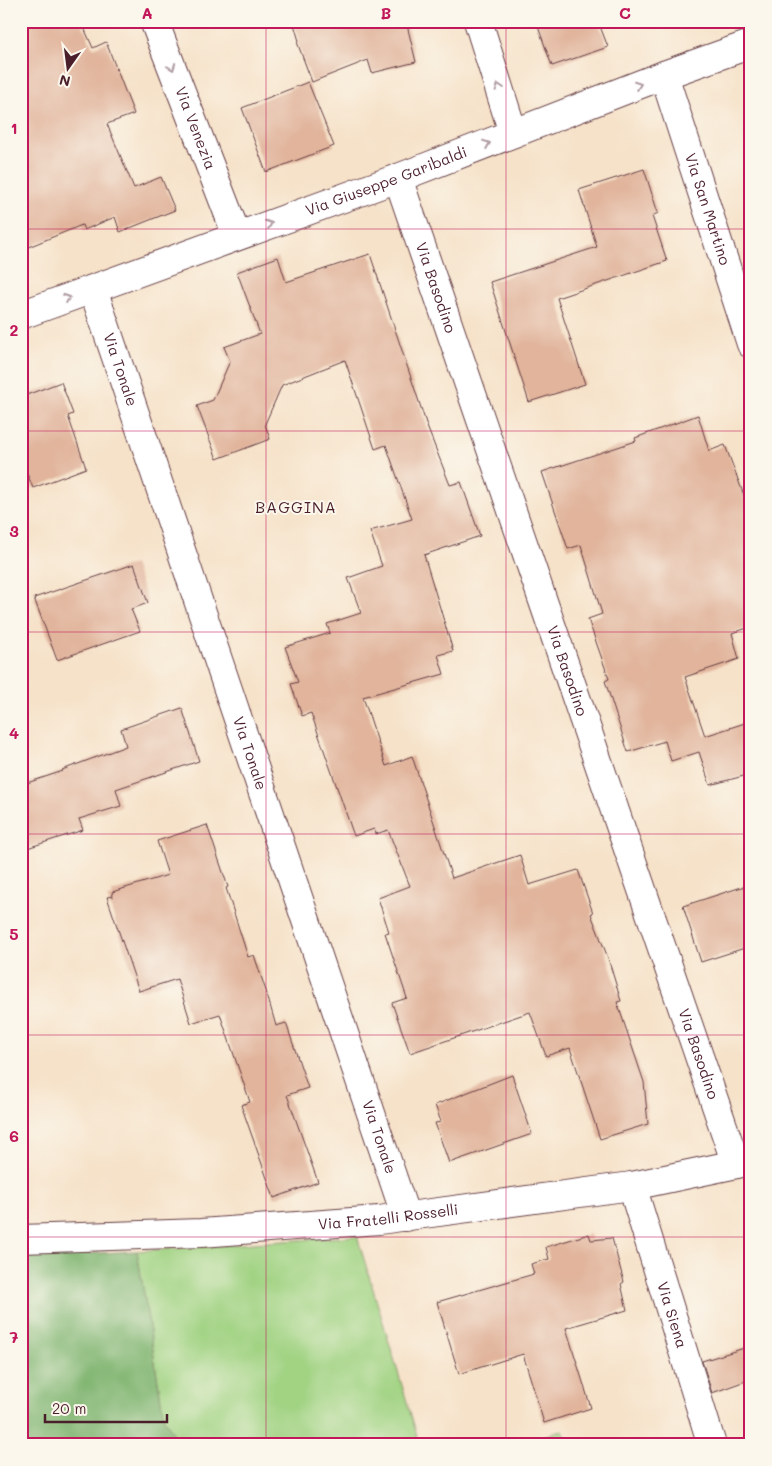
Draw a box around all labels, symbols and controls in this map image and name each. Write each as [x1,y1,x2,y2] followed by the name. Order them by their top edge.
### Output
[141,2,153,23] text: A
[381,2,391,23] text: B
[619,2,631,23] text: C
[42,42,92,92] north arrow
[166,62,176,71] one-way arrow
[57,71,72,92] text: N
[634,80,642,90] one-way arrow
[494,83,504,92] one-way arrow
[171,84,221,172] street label: Via Venezia
[10,117,18,138] text: 1
[482,139,491,150] one-way arrow
[302,141,470,220] street label: Via Giuseppe Garibaldi
[681,150,736,268] street label: Via San Martino
[264,220,273,230] one-way arrow
[412,239,461,336] street label: Via Basodino
[62,294,71,304] one-way arrow
[10,319,19,340] text: 2
[99,330,143,409] street label: Via Tonale
[255,496,337,517] district label: BAGGINA
[9,520,19,541] text: 3
[543,623,593,719] street label: Via Basodino
[229,714,272,792] street label: Via Tonale
[9,722,19,743] text: 4
[9,923,19,944] text: 5
[674,1006,724,1102] street label: Via Basodino
[358,1097,402,1176] street label: Via Tonale
[9,1125,19,1146] text: 6
[317,1198,459,1233] street label: Via Fratelli Rosselli
[653,1279,692,1350] street label: Via Siena
[10,1326,19,1347] text: 7
[45,1391,168,1423] scale bar
[52,1398,86,1418] text: 20 m

